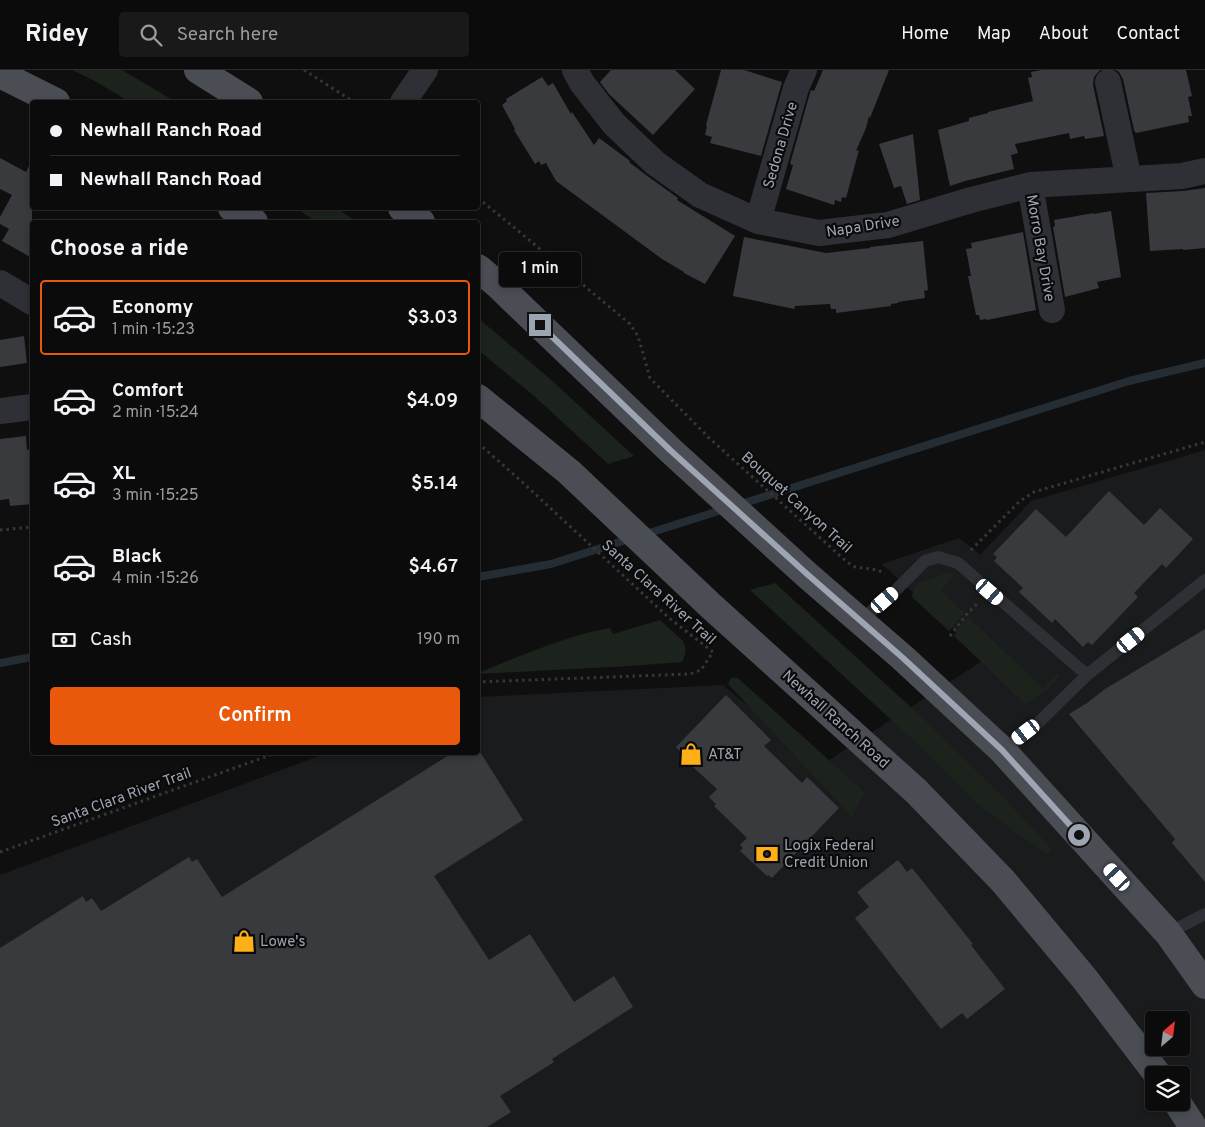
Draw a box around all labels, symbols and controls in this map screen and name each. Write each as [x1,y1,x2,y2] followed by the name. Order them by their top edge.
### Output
[119,12,469,57] search box
[25,20,89,50] text: Ridey
[137,21,165,49] icon: search
[177,23,278,47] text: Search here
[901,23,949,46] text: Home
[977,23,1011,46] text: Map
[1039,23,1088,46] text: About
[1116,23,1180,46] text: Contact
[760,100,803,191] street label: Sedona Drive
[80,119,262,143] text: Newhall Ranch Road
[80,168,262,192] text: Newhall Ranch Road
[1021,193,1058,303] street label: Morro Bay Drive
[825,212,901,243] street label: Napa Drive
[50,236,188,263] text: Choose a ride
[499,252,581,288] callout: 1 min
[521,259,559,279] text: 1 min
[52,295,97,340] icon: car
[112,296,193,320] text: Economy
[407,306,458,330] text: $3.03
[529,314,551,336] route end
[112,320,195,340] text: 1 min · 15:23
[52,378,97,423] icon: car
[112,379,184,403] text: Comfort
[406,389,458,413] text: $4.09
[112,403,199,423] text: 2 min · 15:24
[737,448,855,558] street label: Bouquet Canyon Trail
[52,461,97,506] icon: car
[112,462,135,486] text: XL
[411,472,458,496] text: $5.14
[112,486,199,506] text: 3 min · 15:25
[597,537,719,650] street label: Santa Clara River Trail
[52,544,97,589] icon: car
[112,545,162,569] text: Black
[409,555,458,579] text: $4.67
[112,569,199,589] text: 4 min · 15:26
[973,576,1006,608] car
[868,584,901,616] car
[1114,625,1147,655] car
[50,626,78,654] icon: cash
[90,628,132,652] text: Cash
[417,630,460,650] text: 190 m
[777,667,893,773] street label: Newhall Ranch Road
[50,687,460,745] button: Confirm
[1009,717,1042,747] car
[678,741,704,767] shop icon: AT&T
[708,746,742,765] place label: AT&T
[49,764,194,833] street label: Santa Clara River Trail
[1068,824,1090,846] route start
[784,837,874,873] place label: Logix Federal Credit Union
[754,841,780,867] bank icon: Logix Federal Credit Union
[1101,861,1132,893] car
[231,928,257,954] shop icon: Lowe's
[260,933,306,952] place label: Lowe's
[1145,1011,1190,1056] north arrow
[1145,1011,1190,1111] map controls
[1145,1066,1190,1111] button: layers

